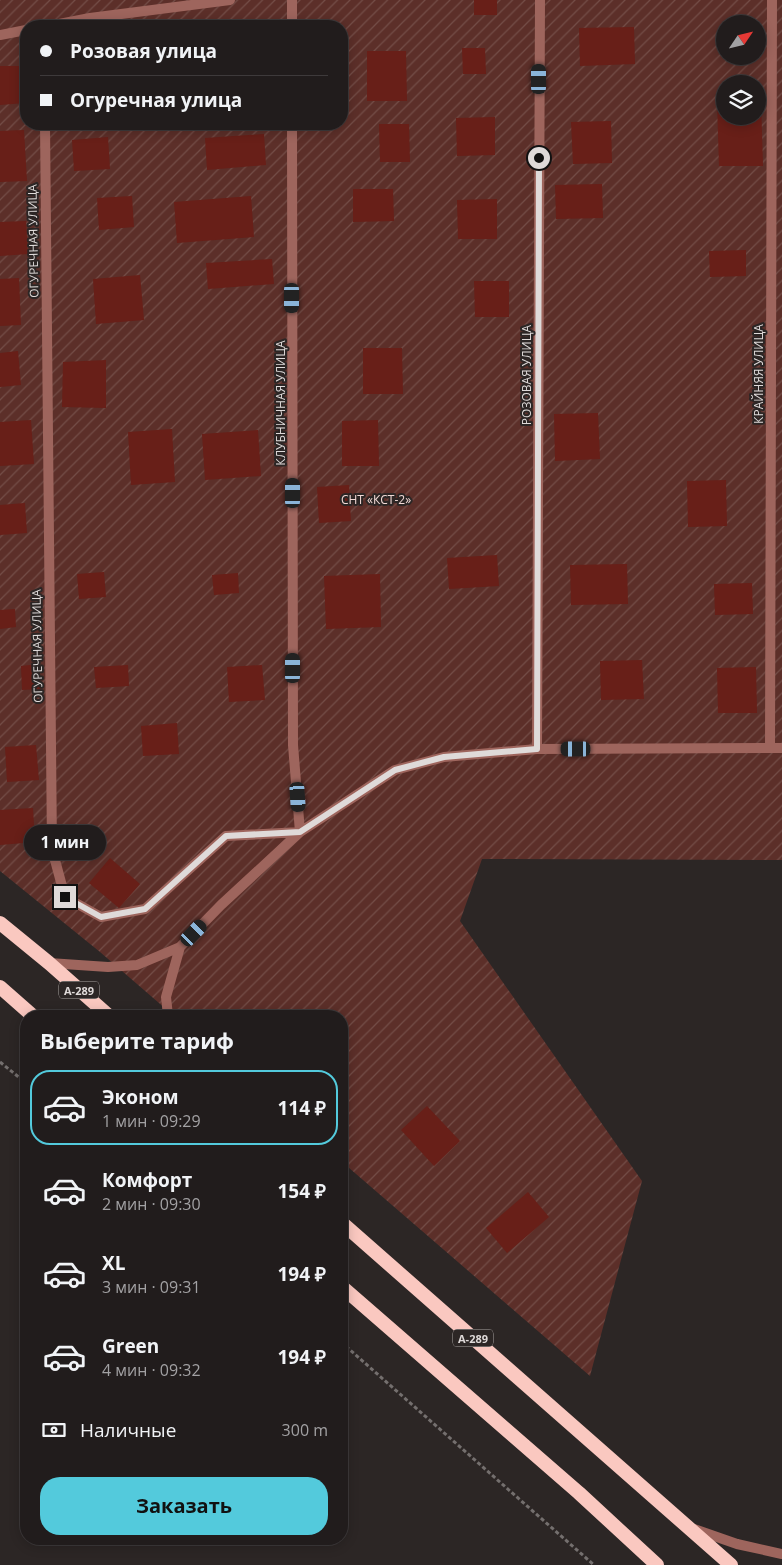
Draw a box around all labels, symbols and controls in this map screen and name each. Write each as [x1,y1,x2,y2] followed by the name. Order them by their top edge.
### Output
[716,15,766,65] north arrow
[716,15,766,125] map controls
[70,38,217,64] text: Розовая улица
[531,64,546,94] car
[716,75,766,125] button: layers
[70,87,242,113] text: Огуречная улица
[528,147,550,169] route start
[24,184,42,298] street label: ОГУРЕЧНАЯ УЛИЦА
[284,283,299,313] car
[518,324,535,425] street label: РОЗОВАЯ УЛИЦА
[750,324,767,424] street label: КРАЙНЯЯ УЛИЦА
[272,340,289,466] street label: КЛУБНИЧНАЯ УЛИЦА
[285,478,300,508] car
[341,491,411,508] park label: СНТ «КСТ-2»
[28,589,46,703] street label: ОГУРЕЧНАЯ УЛИЦА
[285,653,300,683] car
[561,742,591,757] car
[289,782,306,812] car
[24,824,106,860] callout: 1 мин
[41,831,89,853] text: 1 мин
[54,886,76,908] route end
[178,917,209,949] car
[59,982,99,998] road number: А-289
[40,1025,234,1055] text: Выберите тариф
[102,1084,179,1110] text: Эконом
[42,1085,87,1130] icon: car
[277,1095,326,1121] text: 114 ₽
[102,1110,201,1132] text: 1 мин · 09:29
[102,1167,192,1193] text: Комфорт
[42,1168,87,1213] icon: car
[277,1178,326,1204] text: 154 ₽
[102,1193,201,1215] text: 2 мин · 09:30
[102,1250,125,1276] text: XL
[42,1251,87,1296] icon: car
[277,1261,326,1287] text: 194 ₽
[102,1276,201,1298] text: 3 мин · 09:31
[453,1330,493,1346] road number: А-289
[102,1333,159,1359] text: Green
[42,1334,87,1379] icon: car
[277,1344,326,1370] text: 194 ₽
[102,1359,201,1381] text: 4 мин · 09:32
[40,1416,68,1444] icon: cash
[80,1417,176,1443] text: Наличные
[282,1419,328,1441] text: 300 m
[40,1477,328,1535] button: Заказать

